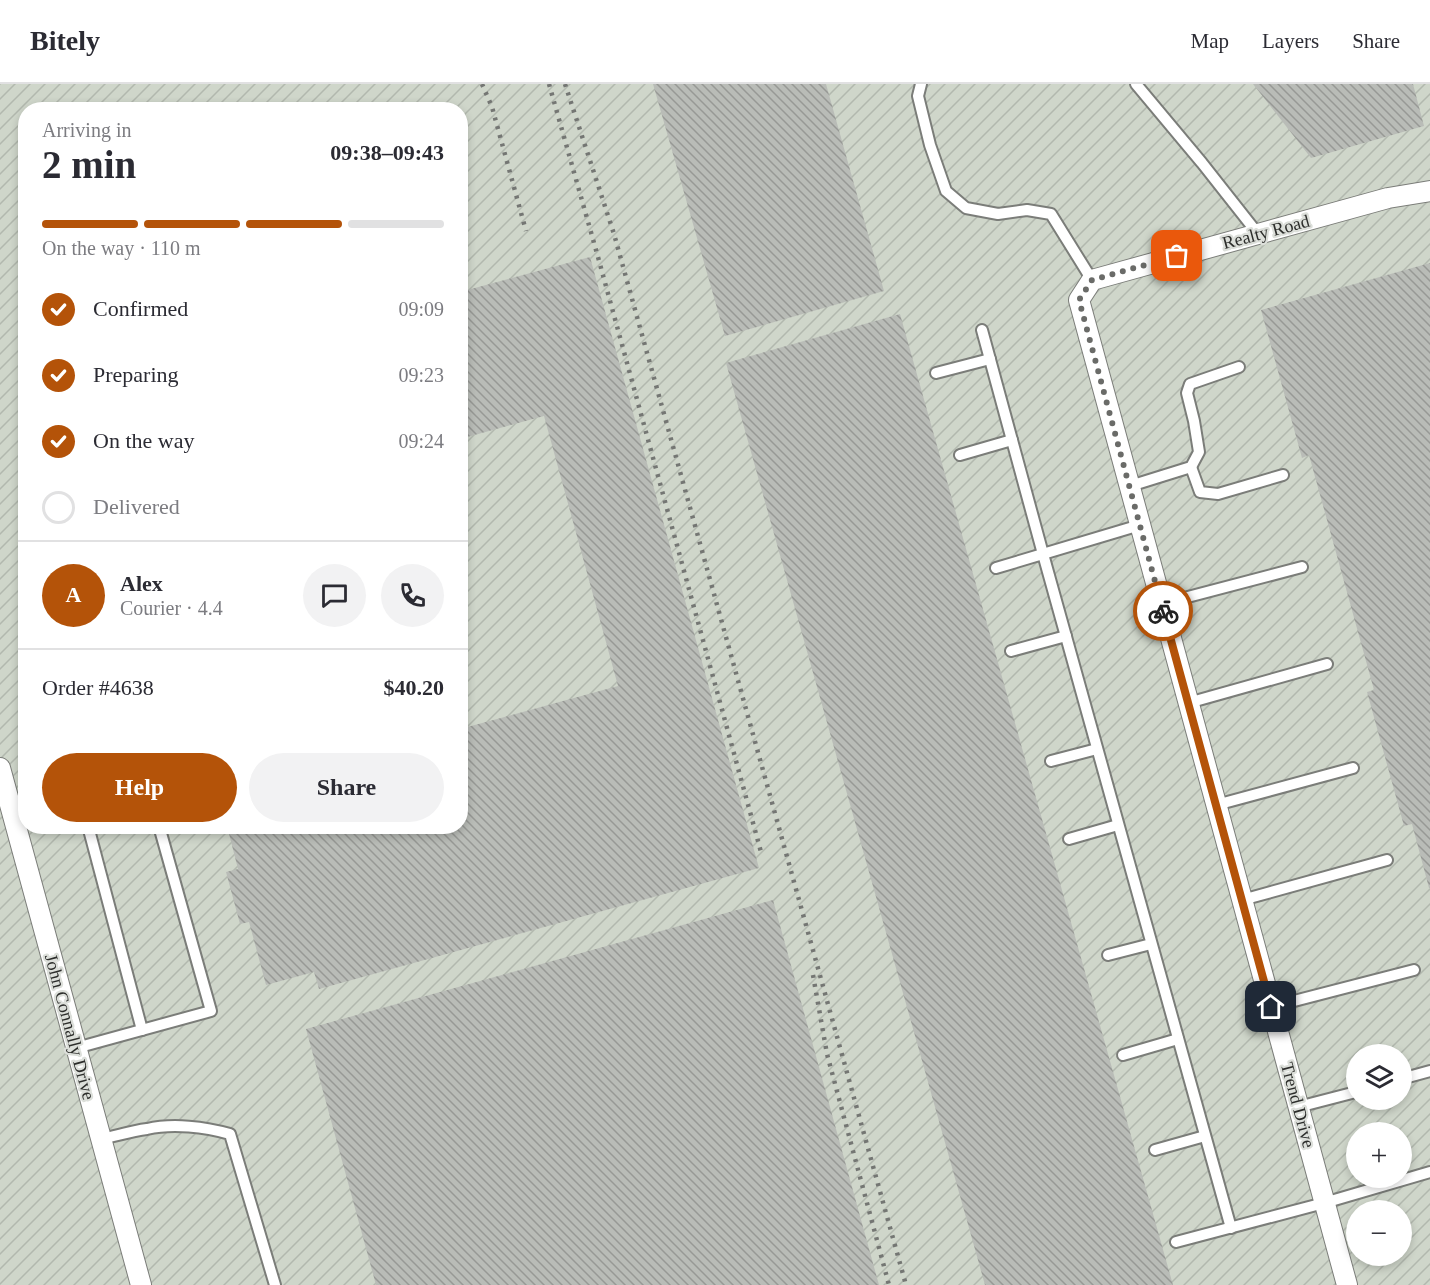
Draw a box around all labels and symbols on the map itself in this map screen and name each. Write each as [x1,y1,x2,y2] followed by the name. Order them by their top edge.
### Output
[1220,211,1312,253] street label: Realty Road
[1151,230,1202,281] pin
[1133,581,1193,641] courier
[41,952,99,1102] street label: John Connally Drive
[1245,981,1296,1032] pin
[1277,1060,1319,1150] street label: Trend Drive

